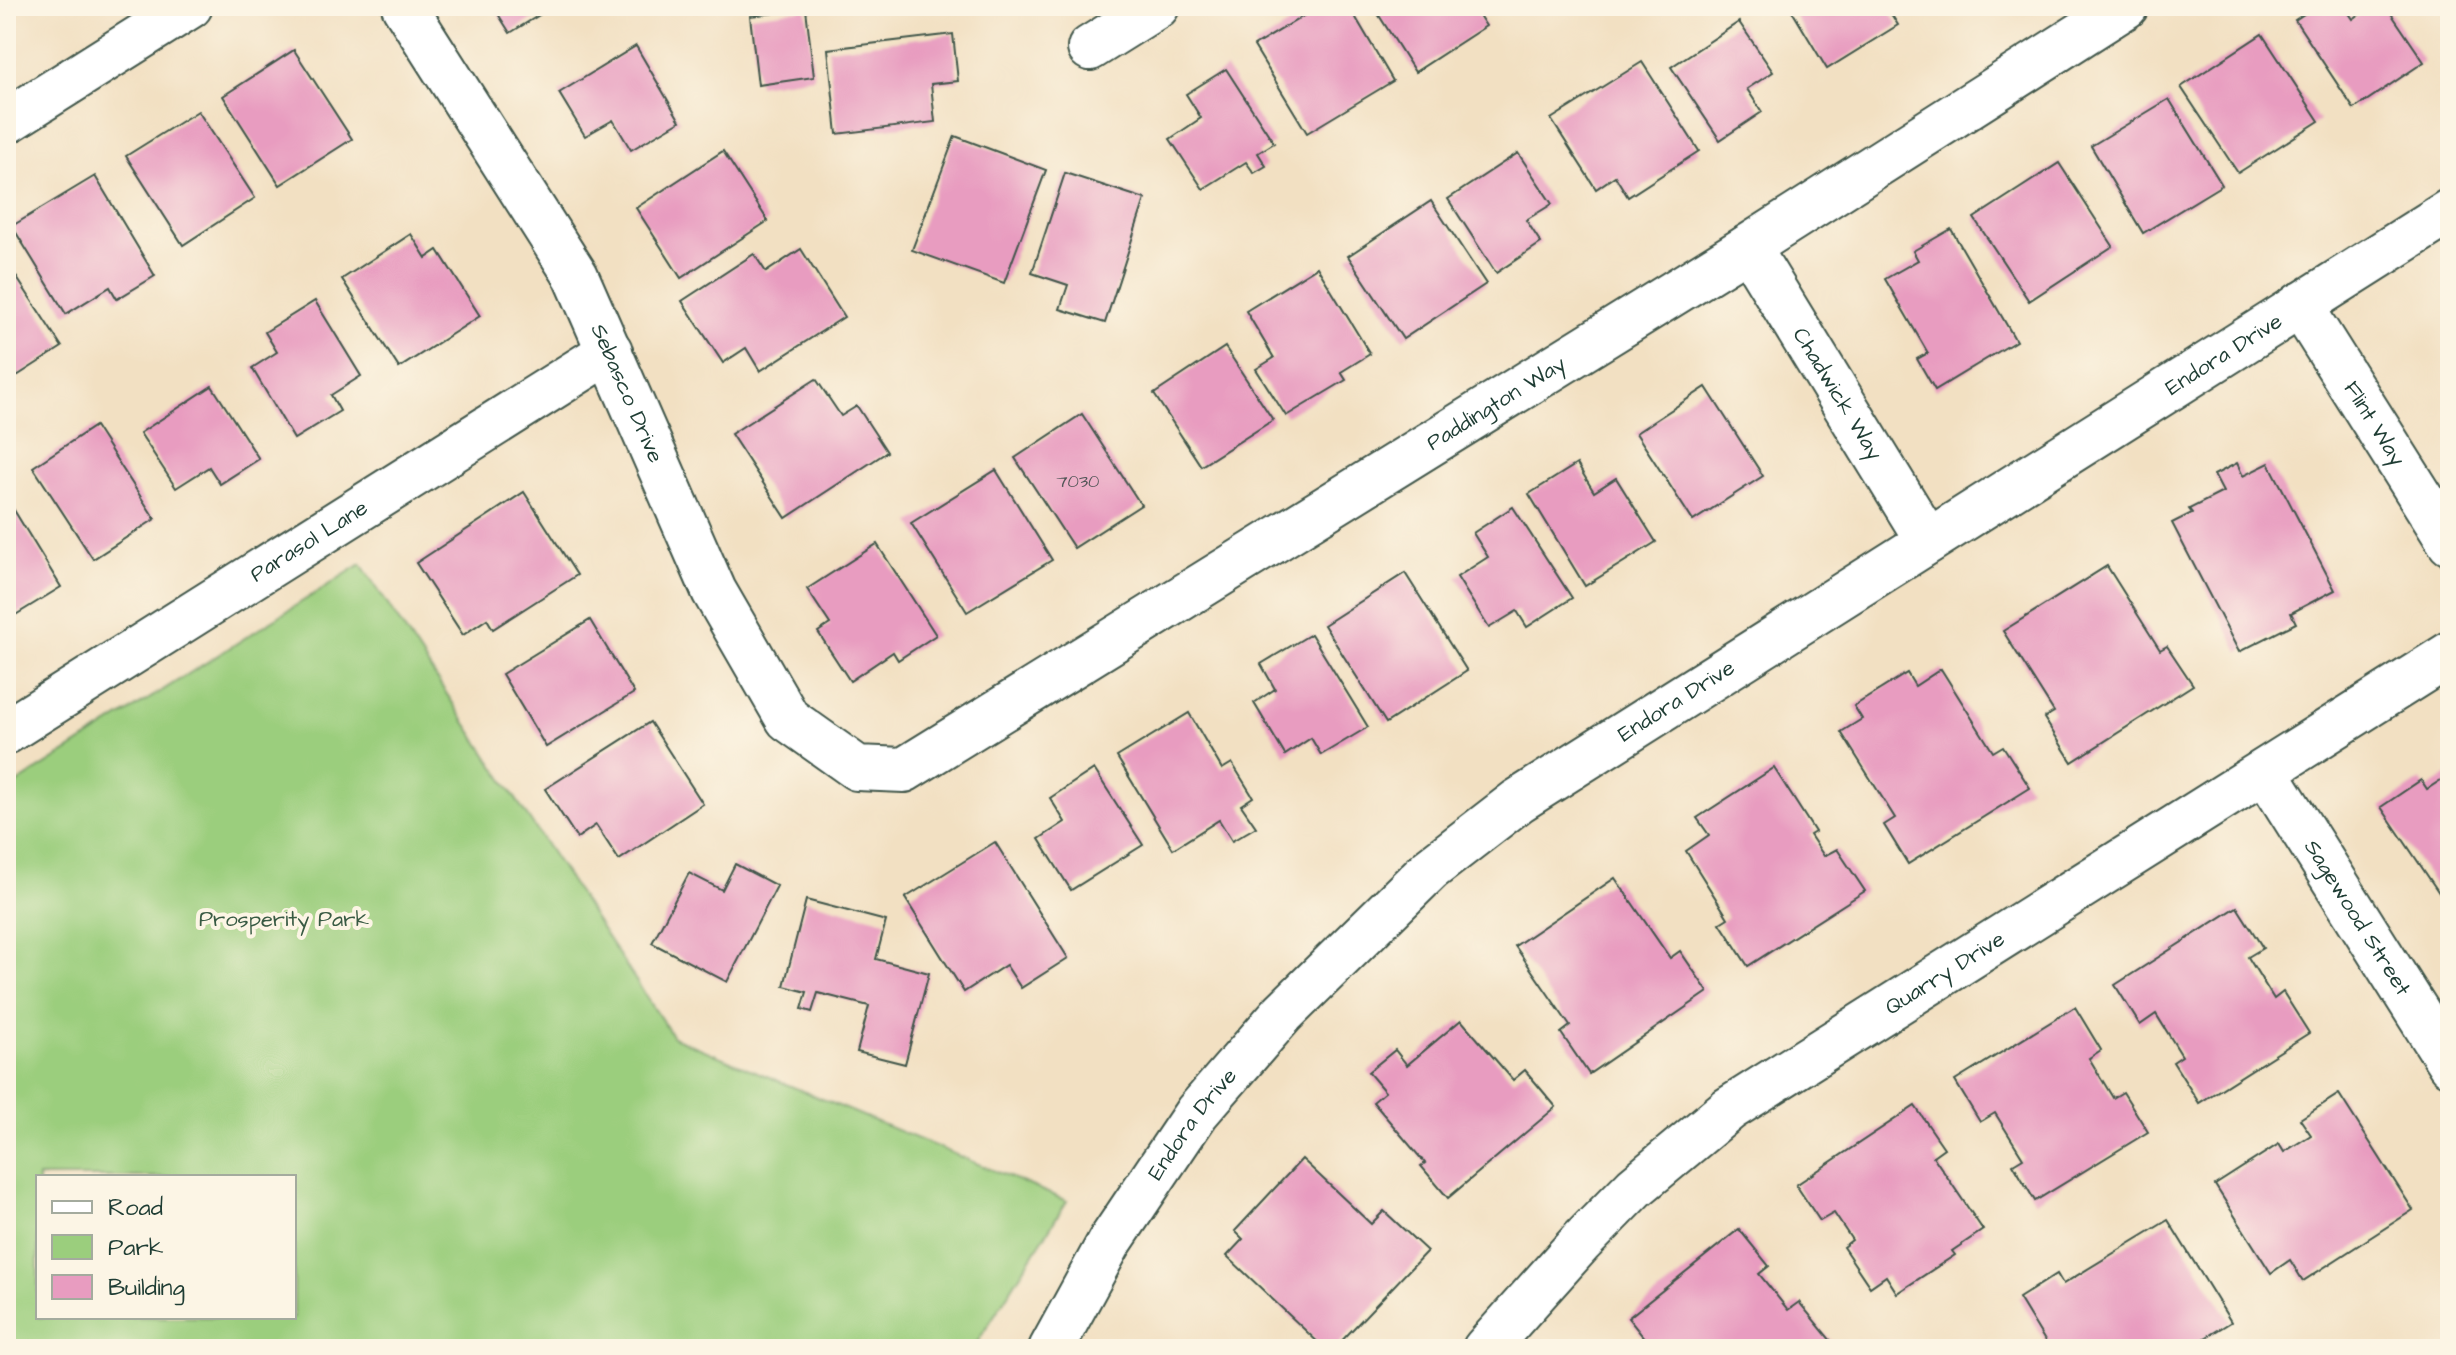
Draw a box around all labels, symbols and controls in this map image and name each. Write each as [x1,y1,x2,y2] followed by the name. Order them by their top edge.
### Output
[2159,306,2288,403] street label: Endora Drive
[583,319,671,468] street label: Sebasco Drive
[1785,321,1890,466] street label: Chadwick Way
[1420,348,1572,458] street label: Paddington Way
[2336,375,2413,472] street label: Flint Way
[1057,469,1099,494] house number: 7030
[244,492,374,590] street label: Parasol Lane
[1612,652,1741,750] street label: Endora Drive
[2297,833,2419,1002] street label: Sagewood Street
[199,904,369,936] park label: Prosperity Park
[1879,923,2011,1022] street label: Quarry Drive
[1140,1061,1244,1186] street label: Endora Drive
[36,1175,296,1319] legend
[108,1191,163,1225] text: Road
[108,1231,164,1265] text: Park
[108,1271,185,1306] text: Building

